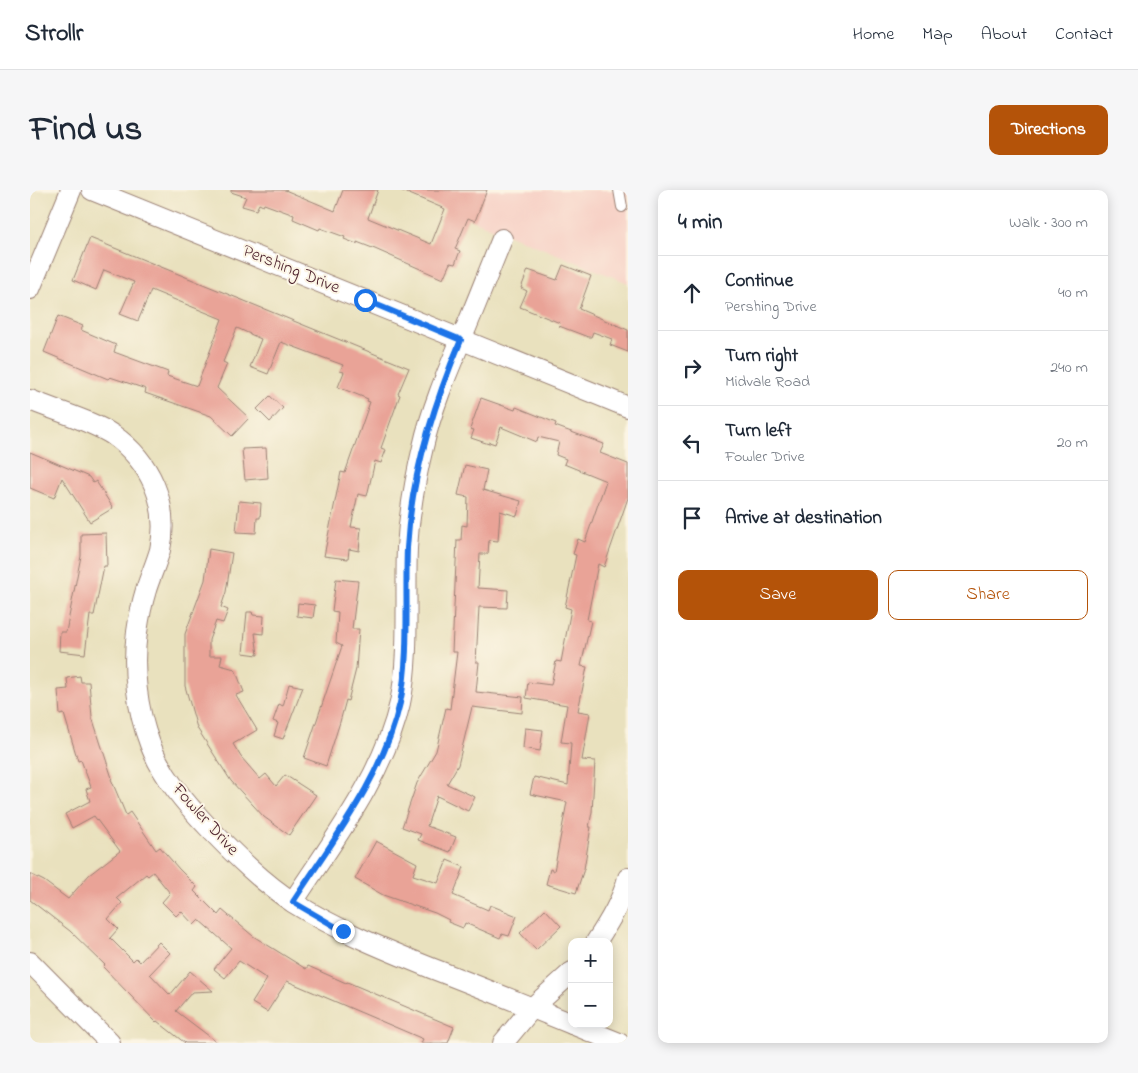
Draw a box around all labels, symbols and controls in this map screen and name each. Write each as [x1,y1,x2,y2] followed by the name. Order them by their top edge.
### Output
[25,17,83,52] text: Strollr
[853,22,894,48] text: Home
[922,22,953,48] text: Map
[981,22,1027,48] text: About
[1055,22,1113,48] text: Contact
[30,105,142,156] text: Find us
[989,105,1108,155] button: Directions
[678,208,722,238] text: 4 min
[1009,211,1088,235] text: Walk · 300 m
[238,239,344,303] street label: Pershing Drive
[725,268,793,295] text: Continue
[678,279,706,307] icon: ahead
[1058,281,1088,305] text: 40 m
[354,289,377,312] route start
[725,295,817,319] text: Pershing Drive
[725,343,798,370] text: Turn right
[678,354,706,382] icon: right
[1050,356,1088,380] text: 240 m
[725,370,810,394] text: Midvale Road
[725,418,792,445] text: Turn left
[678,429,706,457] icon: left
[1057,431,1088,455] text: 20 m
[725,445,805,469] text: Fowler Drive
[678,504,706,532] icon: arrive
[725,505,882,532] text: Arrive at destination
[678,570,878,620] button: Save
[888,570,1088,620] button: Share
[165,777,245,863] street label: Fowler Drive
[332,920,355,943] route end
[568,938,613,1028] map controls
[568,938,613,983] button: +
[568,983,613,1028] button: −

